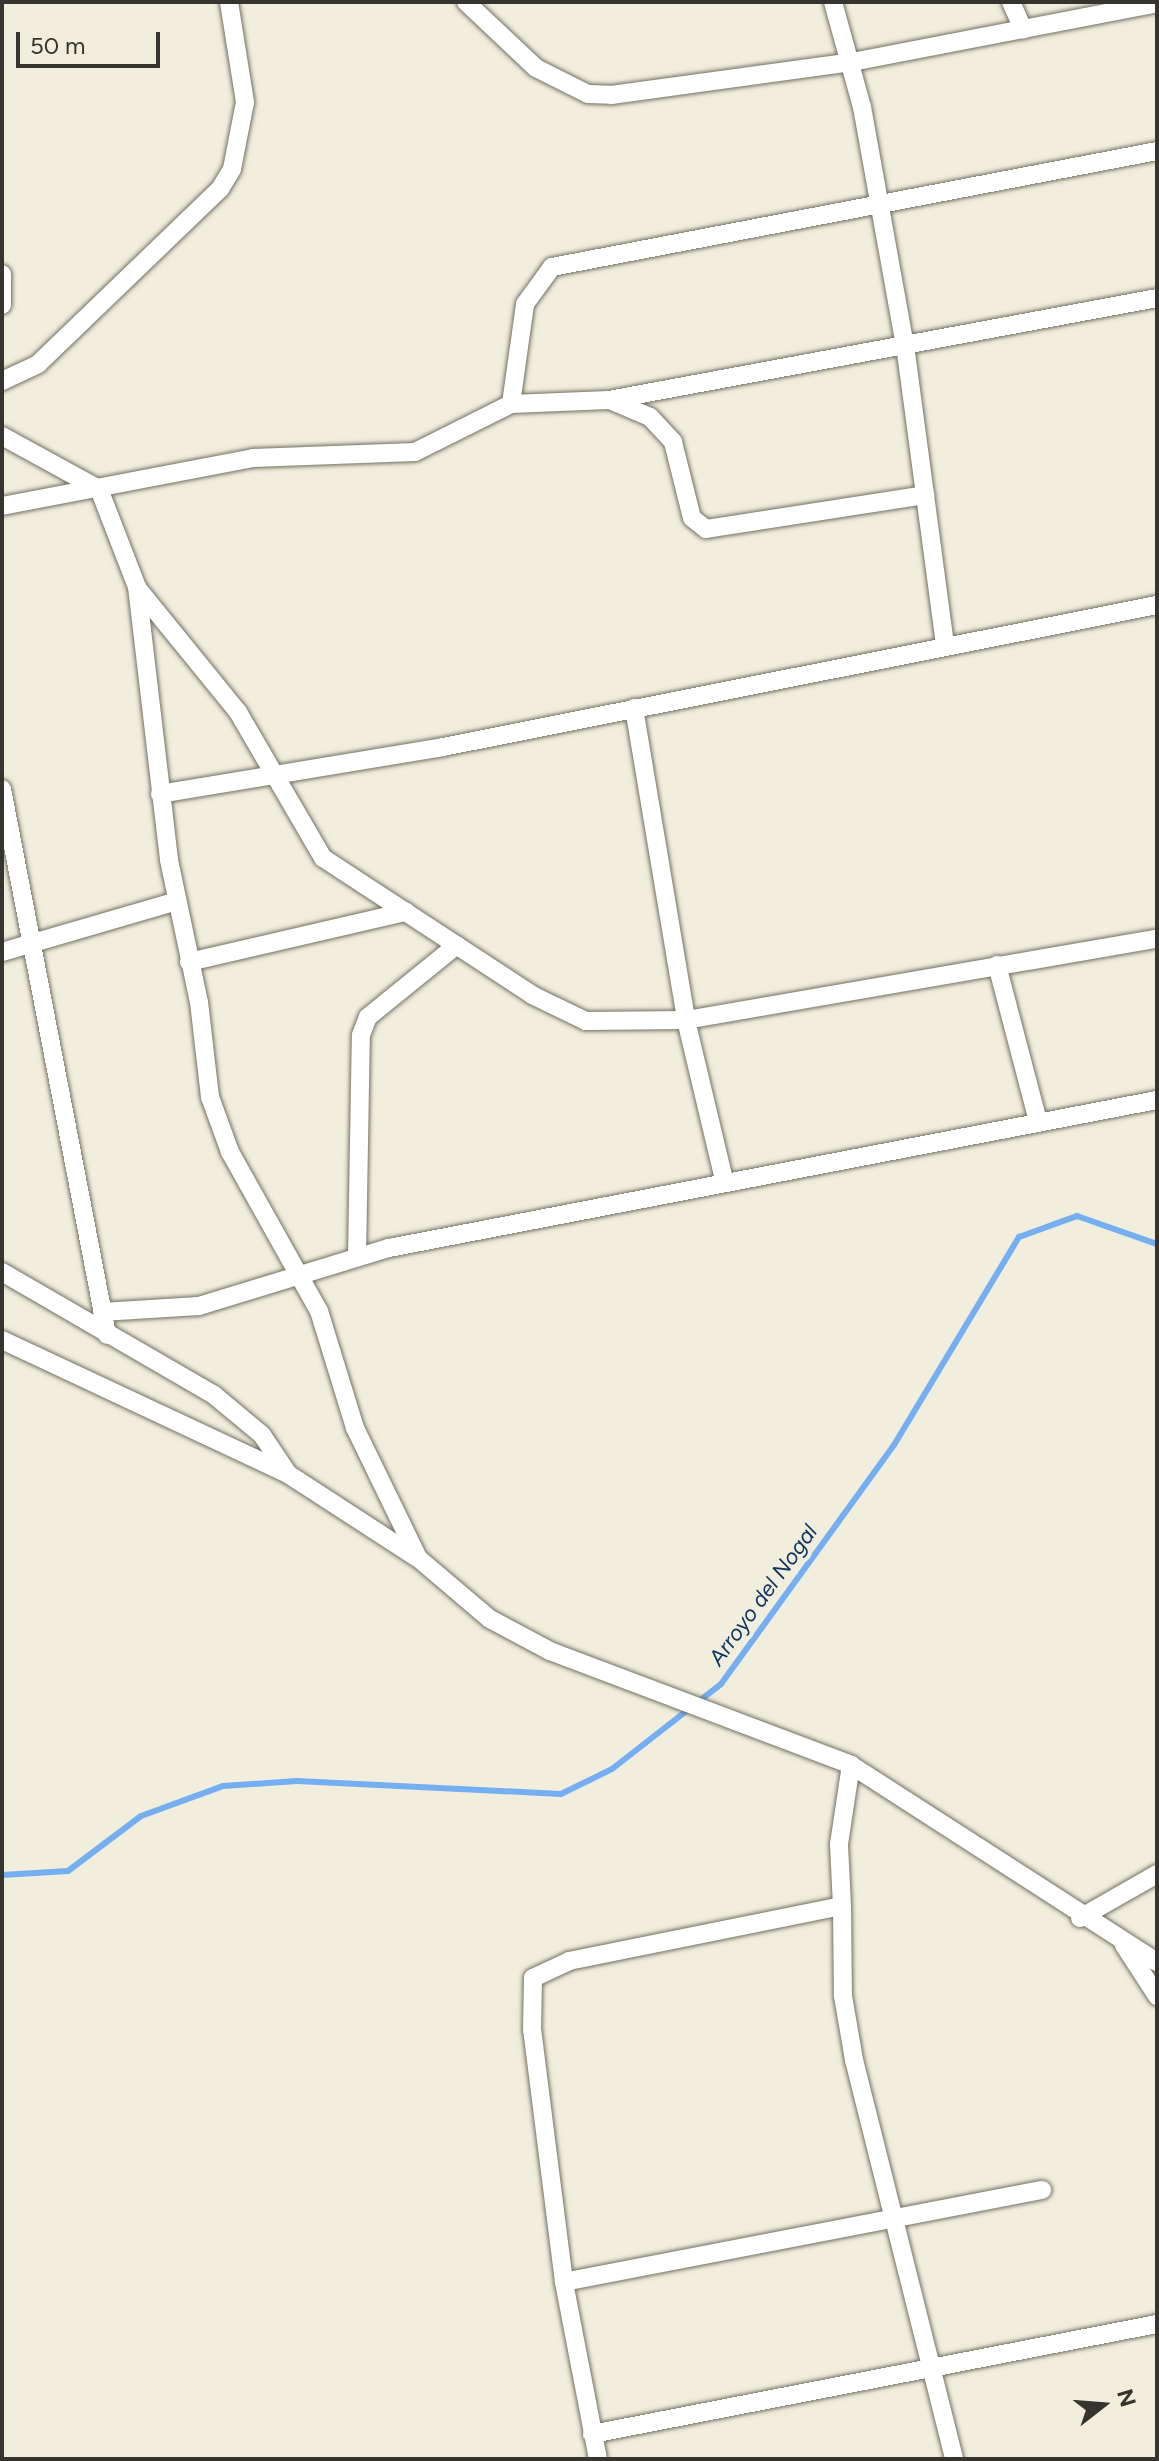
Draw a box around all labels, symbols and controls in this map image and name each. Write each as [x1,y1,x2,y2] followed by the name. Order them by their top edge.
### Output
[20,16,164,66] scale bar
[30,31,86,60] text: 50 m
[703,1519,823,1671] water label: Arroyo del Nogal
[1063,2365,1143,2445] north arrow
[1111,2386,1142,2410] text: N

